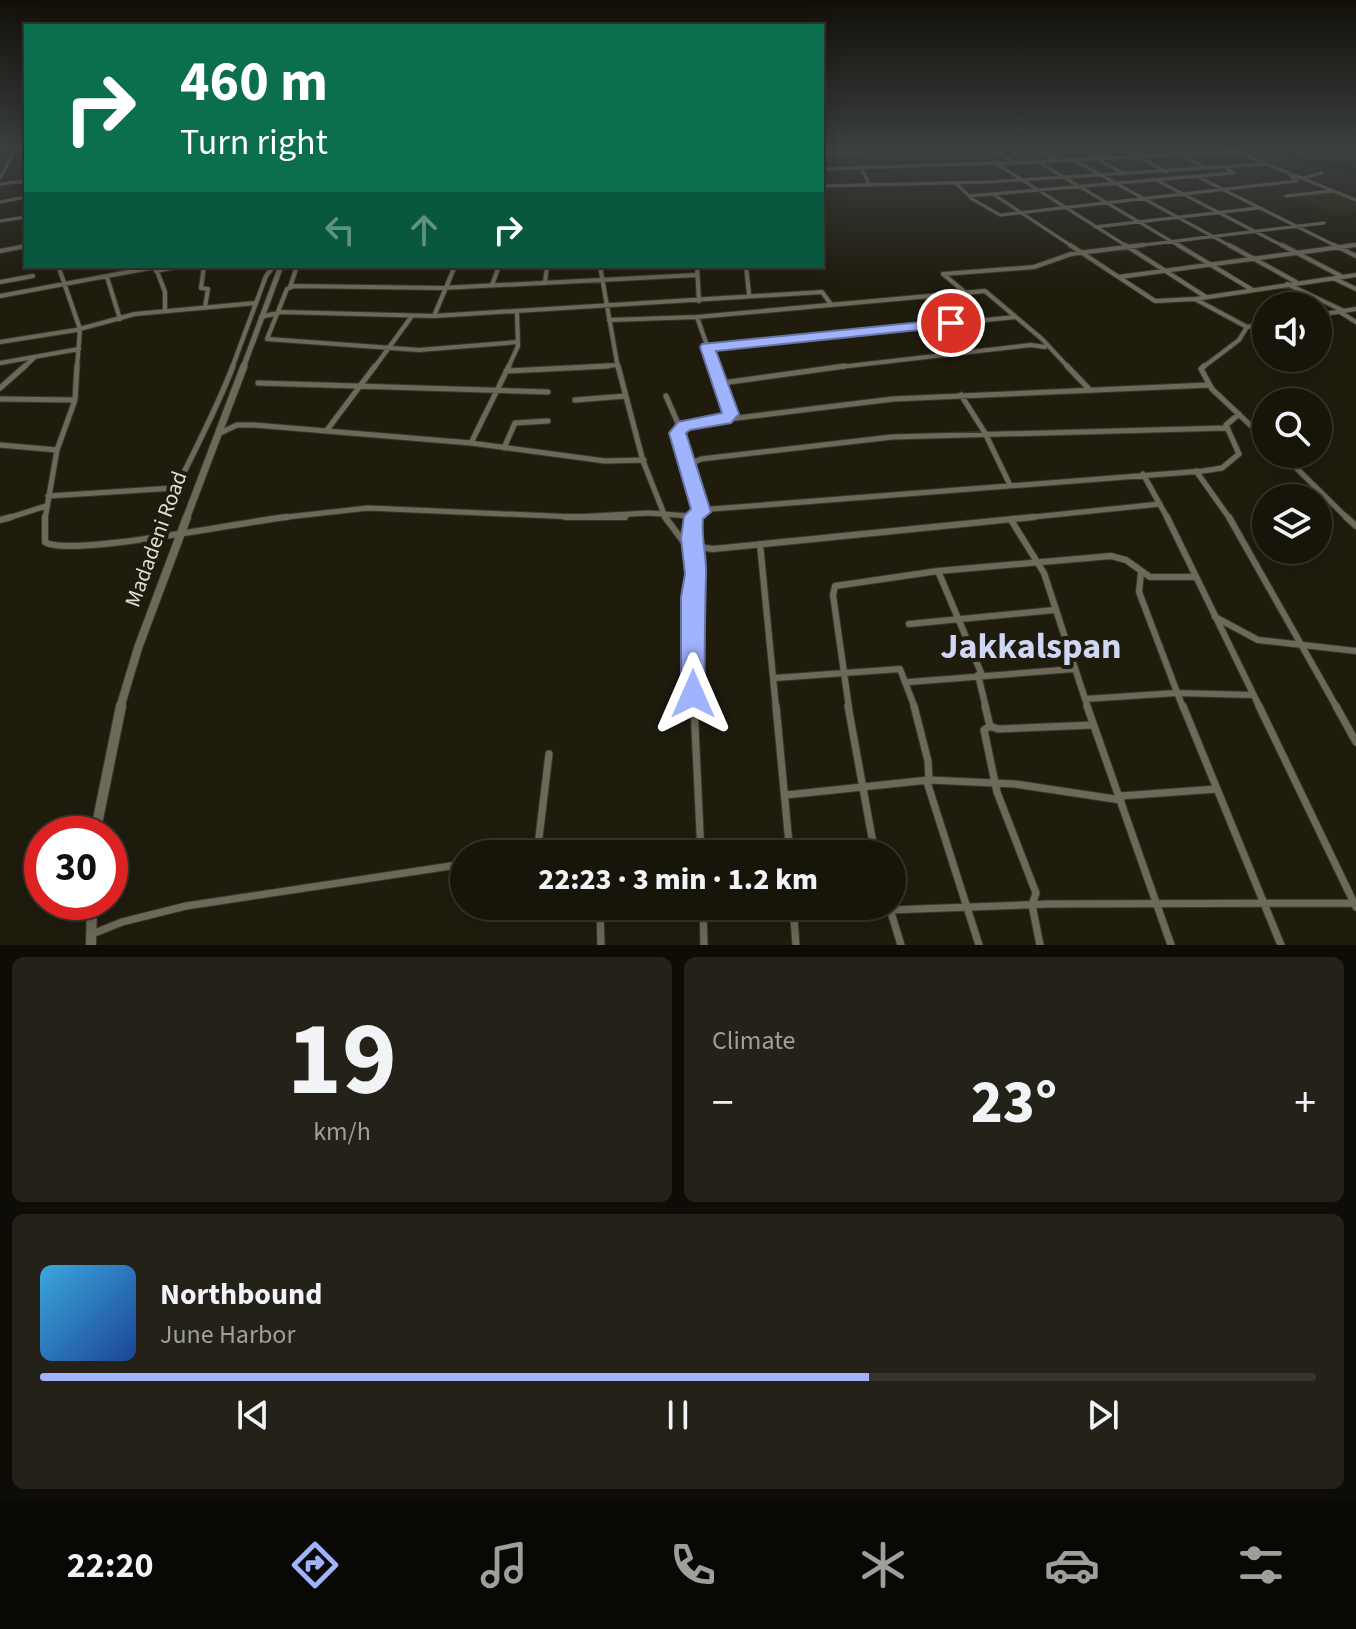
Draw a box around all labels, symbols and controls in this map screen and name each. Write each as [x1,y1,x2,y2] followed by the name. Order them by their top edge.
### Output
[180,43,328,122] text: 460 m
[48,56,152,160] icon: right
[180,117,328,168] text: Turn right
[318,208,362,252] icon: left
[402,208,446,252] icon: ahead
[486,208,530,252] icon: right
[917,289,985,357] pin
[1252,292,1332,564] map controls
[1252,292,1332,372] button: sound
[929,301,973,345] icon: arrive
[1252,388,1332,468] button: search
[117,467,195,611] street label: Madadeni Road
[1252,484,1332,564] button: layers
[940,621,1122,672] district label: Jakkalspan
[651,652,735,736] position arrow
[24,816,128,920] speed limit sign: 30
[538,858,818,901] text: 22:23 · 3 min · 1.2 km
[287,987,397,1135] text: 19
[712,1022,796,1059] text: Climate
[971,1061,1057,1146] text: 23°
[712,1072,734,1135] text: −
[1294,1072,1316,1135] text: +
[313,1113,371,1150] text: km/h
[160,1273,322,1316] text: Northbound
[160,1316,296,1353] text: June Harbor
[231,1393,275,1437] icon: previous
[656,1393,700,1437] icon: pause
[1081,1393,1125,1437] icon: next
[287,1537,343,1593] icon: directions
[476,1537,532,1593] icon: music
[665,1537,721,1593] icon: phone
[855,1537,911,1593] icon: climate
[1044,1537,1100,1593] icon: car
[1233,1537,1289,1593] icon: filters
[67,1540,153,1591] text: 22:20

